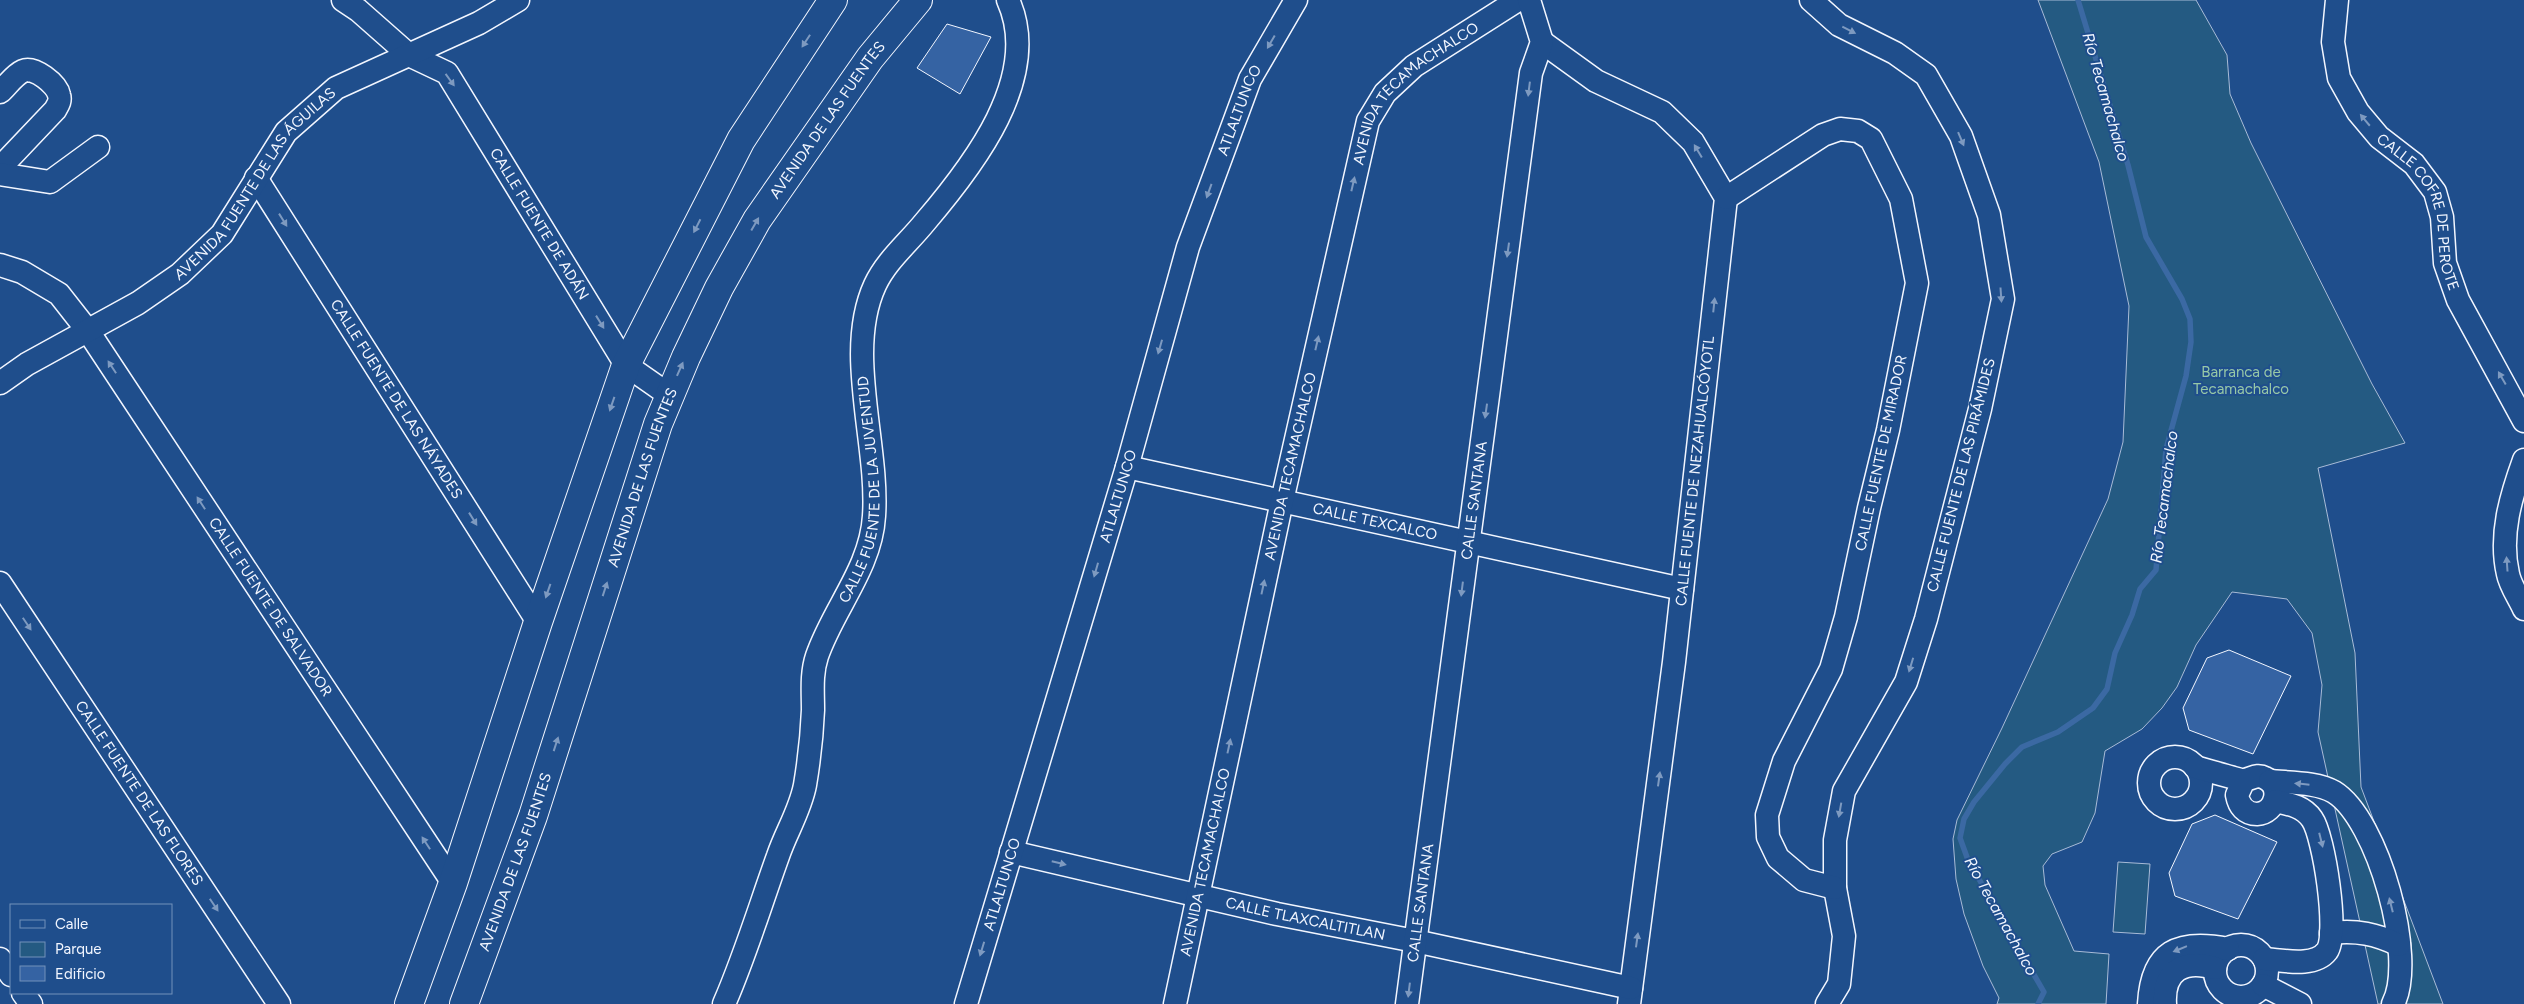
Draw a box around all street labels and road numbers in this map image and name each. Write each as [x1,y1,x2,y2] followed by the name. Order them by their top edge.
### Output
[1349,18,1482,167] street label: AVENIDA TECAMACHALCO
[766,38,889,202] street label: AVENIDA DE LAS FUENTES
[1214,62,1265,158] street label: ATLALTUNCO
[171,84,339,284] street label: AVENIDA FUENTE DE LAS ÁGUILAS
[2373,130,2463,293] street label: CALLE COFRE DE PEROTE
[486,145,593,303] street label: CALLE FUENTE DE ADÁN
[326,296,466,502] street label: CALLE FUENTE DE LAS NÁYADES
[1672,335,1718,607] street label: CALLE FUENTE DE NEZAHUALCÓYOTL
[1851,353,1911,553] street label: CALLE FUENTE DE MIRADOR
[1923,356,1999,594] street label: CALLE FUENTE DE LAS PIRÁMIDES
[1261,371,1320,562] street label: AVENIDA TECAMACHALCO
[835,375,884,606] street label: CALLE FUENTE DE LA JUVENTUD
[604,385,681,569] street label: AVENIDA DE LAS FUENTES
[1457,440,1491,561] street label: CALLE SANTANA
[1096,448,1140,545] street label: ATLALTUNCO
[1311,499,1439,544] street label: CALLE TEXCALCO
[205,514,336,700] street label: CALLE FUENTE DE SALVADOR
[71,697,207,889] street label: CALLE FUENTE DE LAS FLORES
[1176,766,1234,958] street label: AVENIDA TECAMACHALCO
[475,771,555,954] street label: AVENIDA DE LAS FUENTES
[980,836,1024,933] street label: ATLALTUNCO
[1404,843,1437,963] street label: CALLE SANTANA
[1224,893,1387,944] street label: CALLE TLAXCALTITLAN

